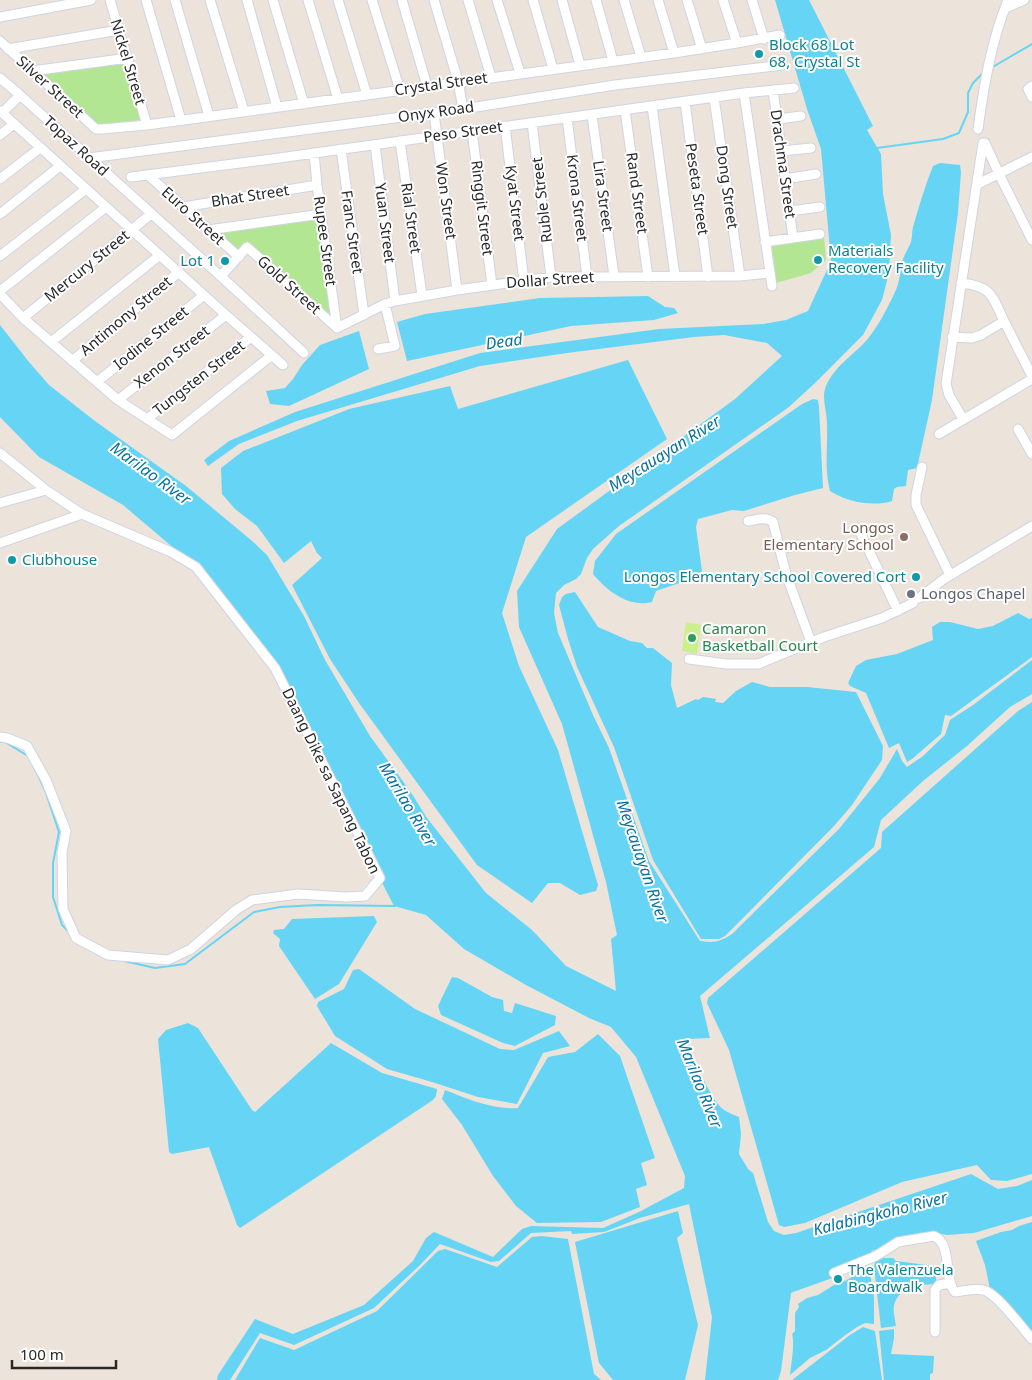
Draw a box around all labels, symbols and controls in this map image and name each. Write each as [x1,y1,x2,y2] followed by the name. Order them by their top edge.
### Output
[106,16,152,108] street label: Nickel Street
[769,34,860,71] place label: Block 68 Lot 68, Crystal St
[753,48,765,60] marker: Block 68 Lot 68, Crystal St
[13,51,89,122] street label: Silver Street
[393,66,489,99] street label: Crystal Street
[397,96,475,126] street label: Onyx Road
[766,108,802,220] street label: Drachma Street
[40,111,113,180] street label: Topaz Road
[422,115,504,146] street label: Peso Street
[682,142,714,237] street label: Peseta Street
[712,144,744,231] street label: Dong Street
[622,151,654,235] street label: Rand Street
[563,153,593,243] street label: Krona Street
[526,156,556,244] street label: Ruble Street
[467,159,499,257] street label: Ringgit Street
[589,159,619,233] street label: Lira Street
[432,161,462,241] street label: Won Street
[501,164,531,243] street label: Kyat Street
[209,179,291,211] street label: Bhat Street
[397,181,427,255] street label: Rial Street
[158,182,230,249] street label: Euro Street
[371,182,401,265] street label: Yuan Street
[337,189,369,276] street label: Franc Street
[310,195,342,288] street label: Rupee Street
[40,224,134,306] street label: Mercury Street
[828,240,944,277] place label: Materials Recovery Facility
[180,250,215,270] place label: Lot 1
[254,250,326,318] street label: Gold Street
[812,254,824,266] marker: Materials Recovery Facility
[219,255,231,267] marker: Lot 1
[505,266,595,292] street label: Dollar Street
[75,271,176,360] street label: Antimony Street
[109,301,192,374] street label: Iodine Street
[130,320,214,392] street label: Xenon Street
[484,327,525,354] water label: Dead
[148,335,249,419] street label: Tungsten Street
[604,409,725,496] water label: Meycauayan River
[106,436,196,510] water label: Marilao River
[763,517,894,554] place label: Longos Elementary School
[898,531,910,543] marker: Longos Elementary School
[22,549,97,569] place label: Clubhouse
[6,554,18,566] marker: Clubhouse
[624,566,907,586] place label: Longos Elementary School Covered Cort
[910,571,922,583] marker: Longos Elementary School Covered Cort
[921,583,1025,603] place label: Longos Chapel
[905,588,917,600] marker: Longos Chapel
[702,618,819,655] place label: Camaron Basketball Court
[686,632,698,644] marker: Camaron Basketball Court
[278,684,386,877] street label: Daang Dike sa Sapang Tabon
[374,758,442,851] water label: Marilao River
[612,797,675,926] water label: Meycauayan River
[672,1035,728,1132] water label: Marilao River
[811,1186,950,1240] water label: Kalabingkoho River
[848,1259,954,1296] place label: The Valenzuela Boardwalk
[832,1273,844,1285] marker: The Valenzuela Boardwalk
[12,1338,116,1370] scale bar
[20,1344,64,1364] text: 100 m

